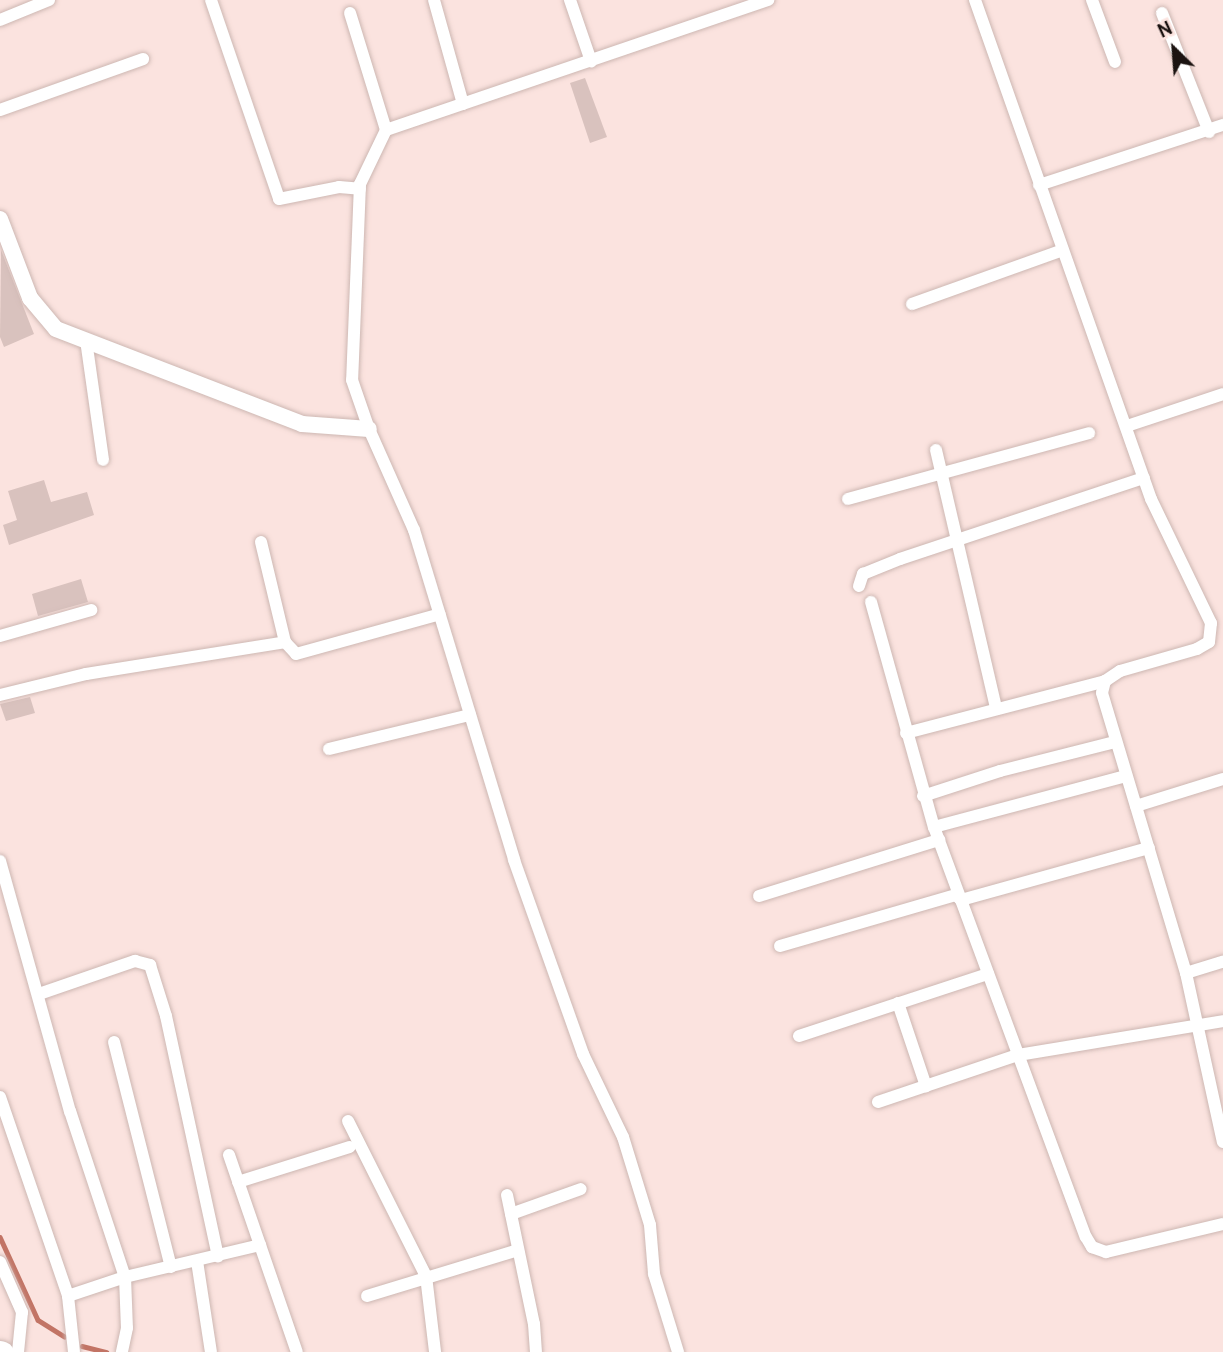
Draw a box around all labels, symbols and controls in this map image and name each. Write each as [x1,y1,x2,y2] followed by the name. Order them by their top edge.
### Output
[1139,14,1209,84] north arrow
[1154,16,1176,43] text: N

